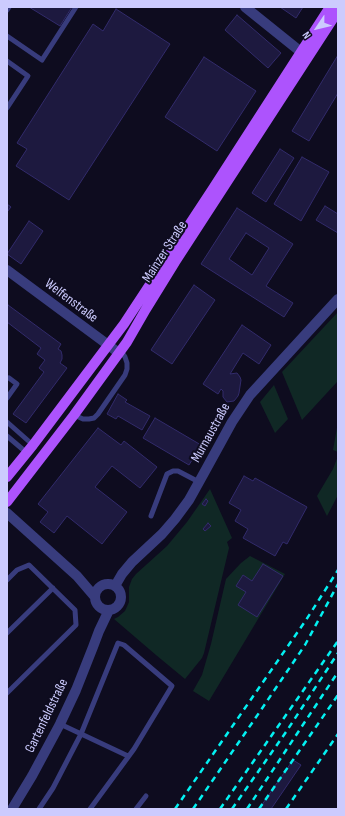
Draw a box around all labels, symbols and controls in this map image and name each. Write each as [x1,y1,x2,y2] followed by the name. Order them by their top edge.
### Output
[297,8,337,48] north arrow
[300,29,314,41] text: N
[139,218,191,286] street label: Mainzer Straße
[41,275,101,327] street label: Welfenstraße
[188,400,234,466] street label: Murnaustraße
[22,676,72,756] street label: Gartenfeldstraße

